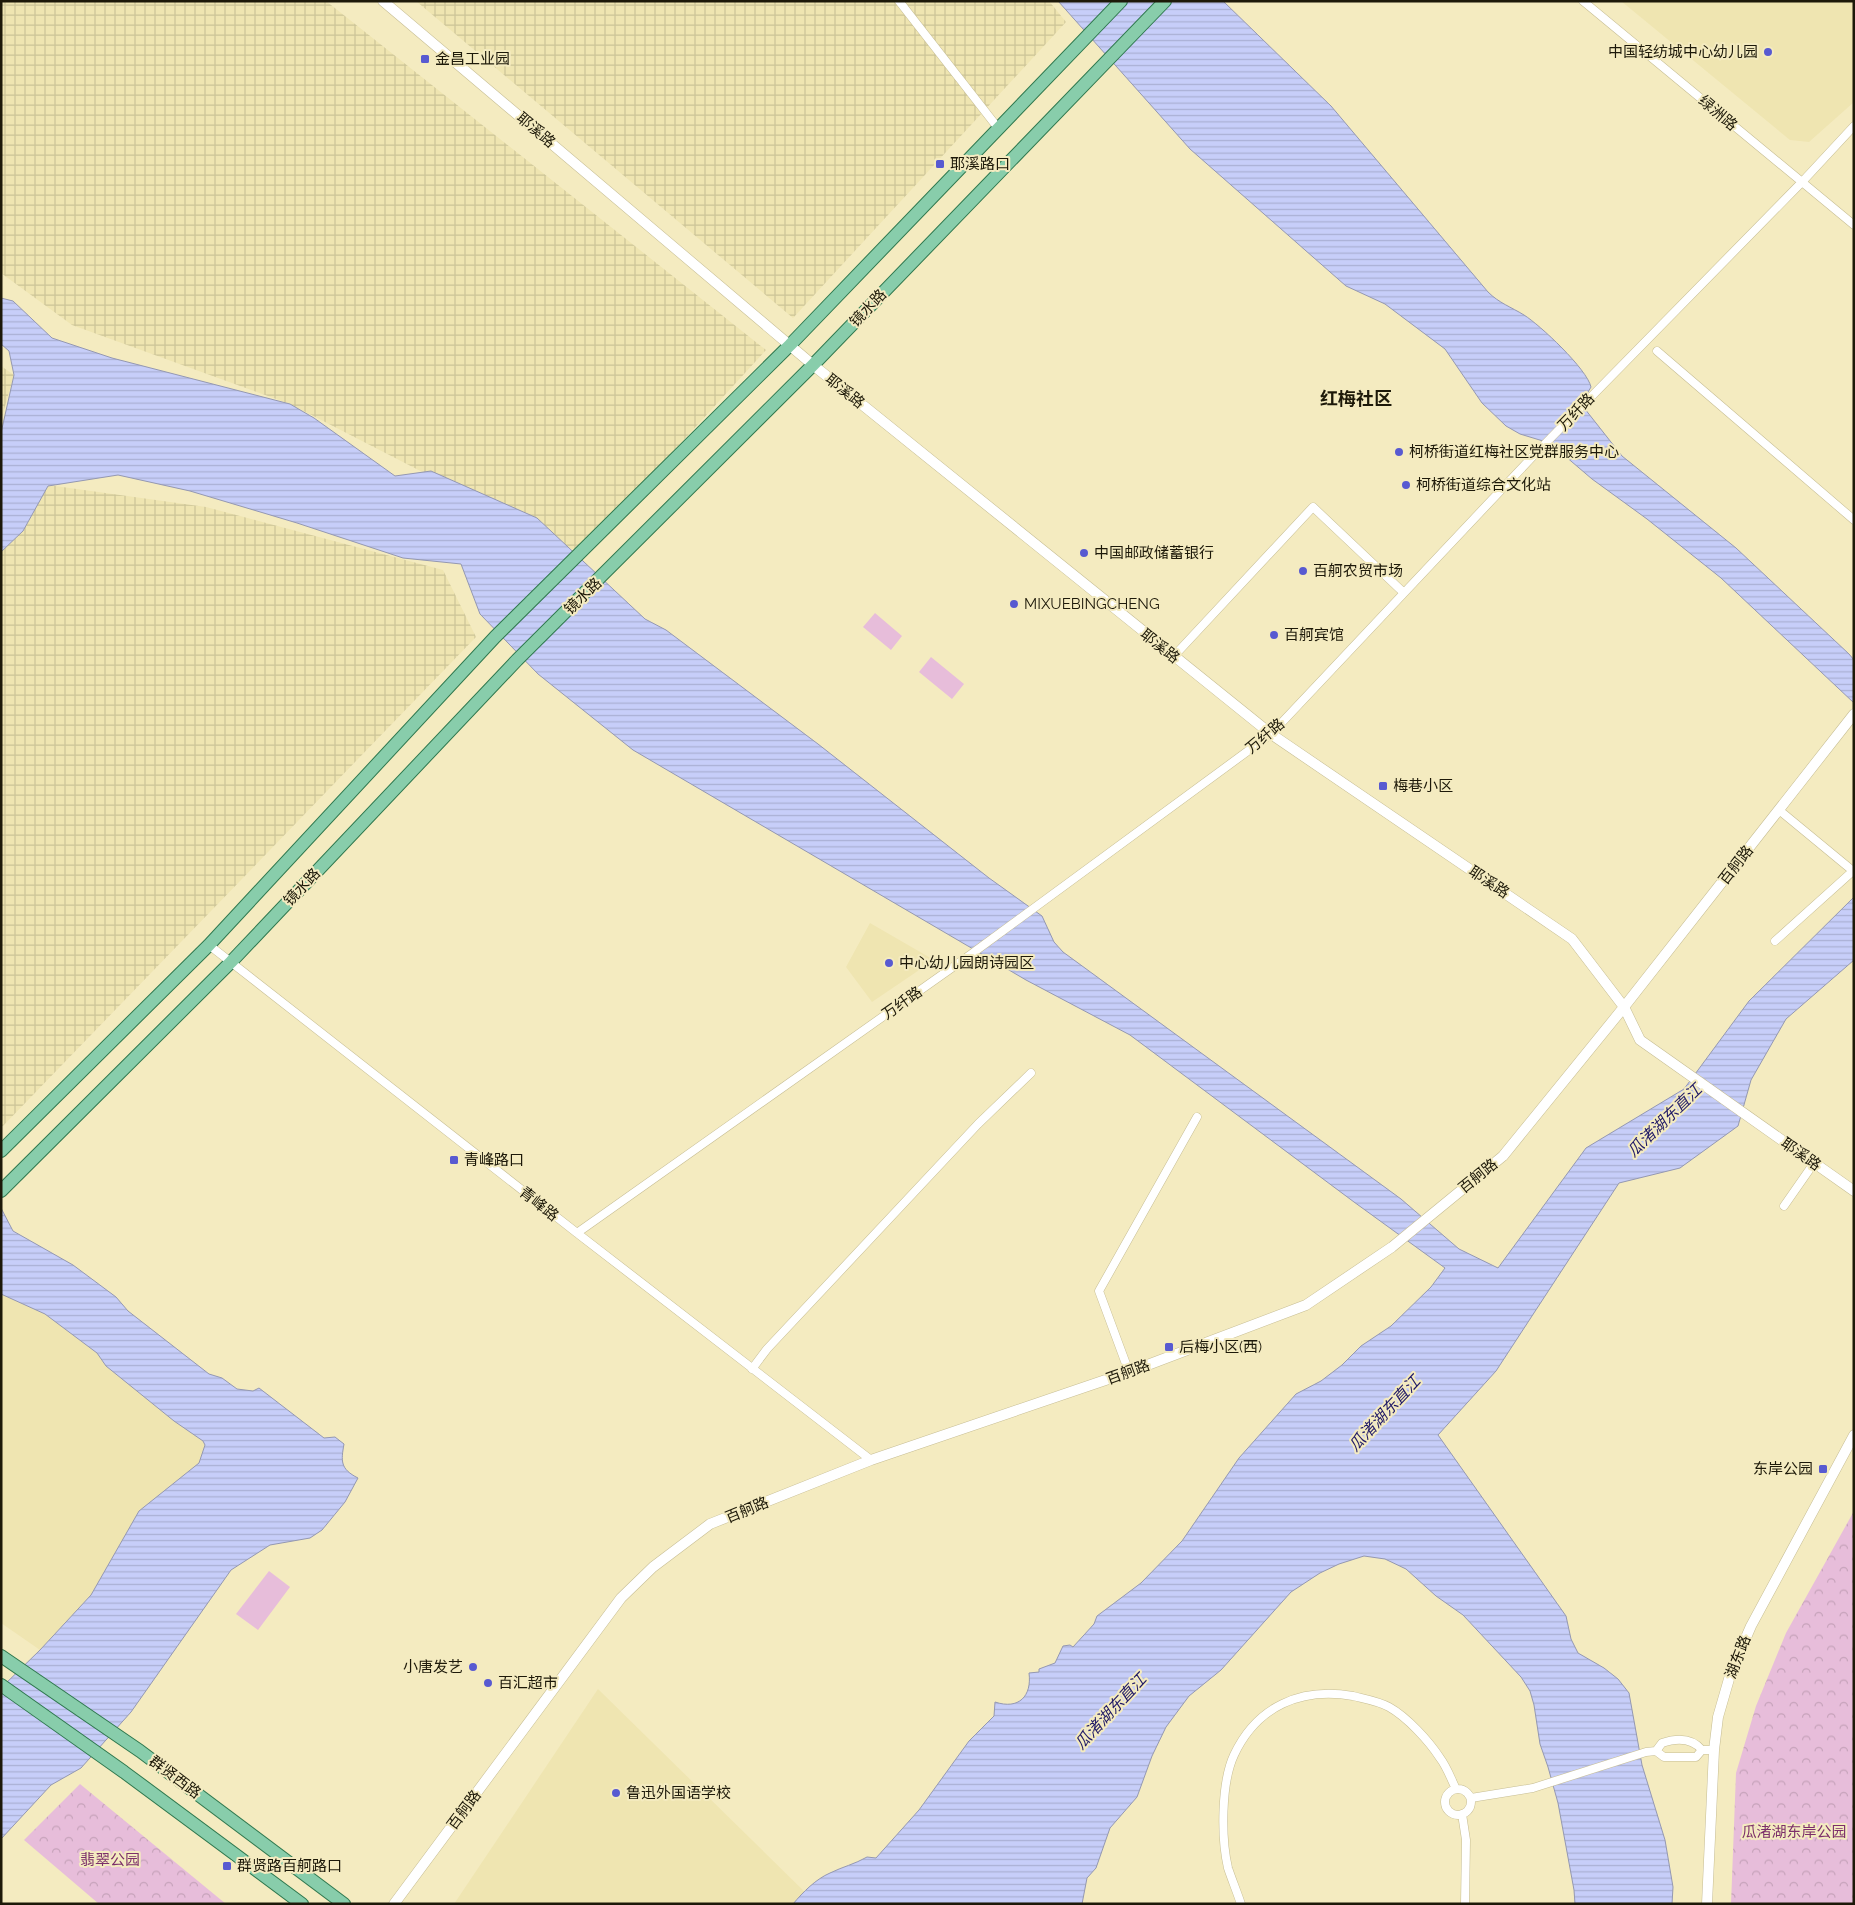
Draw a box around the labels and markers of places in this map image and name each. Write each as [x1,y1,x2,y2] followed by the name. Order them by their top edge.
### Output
[1608,43,1758,61] place label: 中国轻纺城中心幼儿园
[1762,46,1774,58] marker: 中国轻纺城中心幼儿园
[435,50,510,68] place label: 金昌工业园
[419,53,431,65] marker: 金昌工业园
[950,155,1010,173] place label: 耶溪路口
[934,158,946,170] marker: 耶溪路口
[1409,443,1619,461] place label: 柯桥街道红梅社区党群服务中心
[1393,446,1405,458] marker: 柯桥街道红梅社区党群服务中心
[1416,476,1551,494] place label: 柯桥街道综合文化站
[1400,479,1412,491] marker: 柯桥街道综合文化站
[1094,544,1214,562] place label: 中国邮政储蓄银行
[1078,547,1090,559] marker: 中国邮政储蓄银行
[1313,562,1403,580] place label: 百舸农贸市场
[1297,565,1309,577] marker: 百舸农贸市场
[1024,595,1160,613] place label: MIXUEBINGCHENG
[1008,598,1020,610] marker: MIXUEBINGCHENG
[1284,626,1344,644] place label: 百舸宾馆
[1268,629,1280,641] marker: 百舸宾馆
[1393,777,1453,795] place label: 梅巷小区
[1377,780,1389,792] marker: 梅巷小区
[899,954,1034,972] place label: 中心幼儿园朗诗园区
[883,957,895,969] marker: 中心幼儿园朗诗园区
[464,1151,524,1169] place label: 青峰路口
[448,1154,460,1166] marker: 青峰路口
[1179,1338,1262,1356] place label: 后梅小区(西)
[1163,1341,1175,1353] marker: 后梅小区(西)
[1753,1460,1813,1478] place label: 东岸公园
[1817,1463,1829,1475] marker: 东岸公园
[403,1658,463,1676] place label: 小唐发艺
[467,1661,479,1673] marker: 小唐发艺
[498,1674,558,1692] place label: 百汇超市
[482,1677,494,1689] marker: 百汇超市
[626,1784,731,1802] place label: 鲁迅外国语学校
[610,1787,622,1799] marker: 鲁迅外国语学校
[237,1857,342,1875] place label: 群贤路百舸路口
[221,1860,233,1872] marker: 群贤路百舸路口

